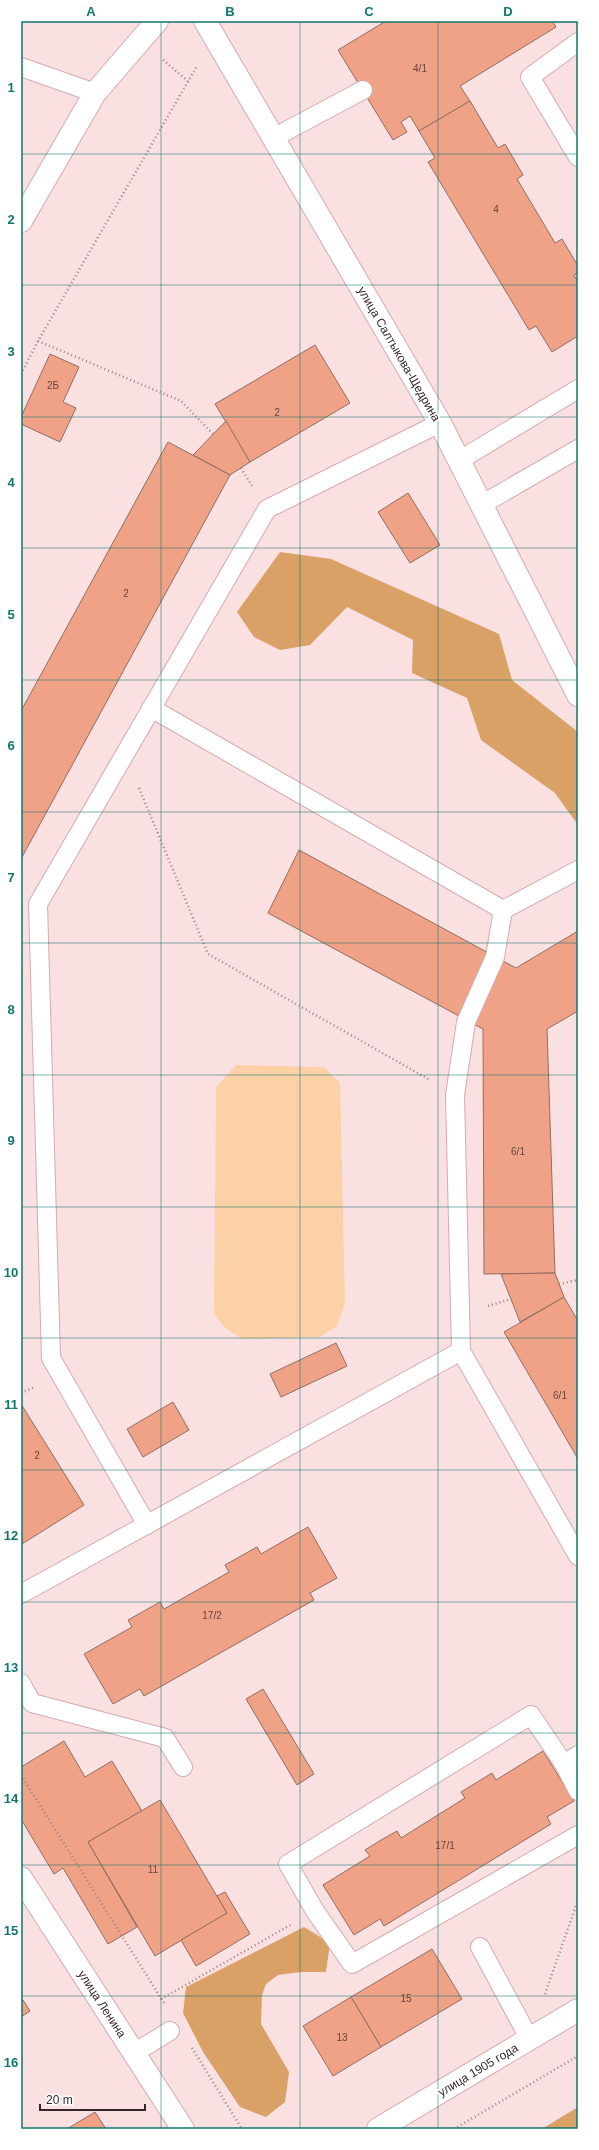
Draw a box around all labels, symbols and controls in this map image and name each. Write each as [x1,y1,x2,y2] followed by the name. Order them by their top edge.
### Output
[86,4,96,19] text: A
[225,4,235,19] text: B
[364,4,374,19] text: C
[503,4,513,19] text: D
[413,63,427,74] house number: 4/1
[7,80,15,95] text: 1
[493,204,499,215] house number: 4
[7,212,15,227] text: 2
[355,284,444,424] street label: улица Салтыкова-Щедрина
[7,344,15,359] text: 3
[47,380,59,391] house number: 2Б
[274,407,280,418] house number: 2
[7,475,15,490] text: 4
[123,588,129,599] house number: 2
[7,607,15,622] text: 5
[7,738,15,753] text: 6
[7,870,15,885] text: 7
[7,1002,15,1017] text: 8
[7,1133,15,1148] text: 9
[511,1146,525,1157] house number: 6/1
[4,1265,18,1280] text: 10
[553,1390,567,1401] house number: 6/1
[4,1397,18,1412] text: 11
[34,1450,40,1461] house number: 2
[4,1528,18,1543] text: 12
[202,1610,222,1621] house number: 17/2
[4,1660,18,1675] text: 13
[4,1791,19,1806] text: 14
[435,1840,455,1851] house number: 17/1
[148,1864,159,1875] house number: 11
[4,1923,18,1938] text: 15
[75,1968,129,2041] street label: улица Ленина
[400,1993,412,2004] house number: 15
[336,2032,348,2043] house number: 13
[436,2041,521,2099] street label: улица 1905 года
[4,2055,18,2070] text: 16
[40,2086,145,2112] scale bar
[46,2093,73,2107] text: 20 m

